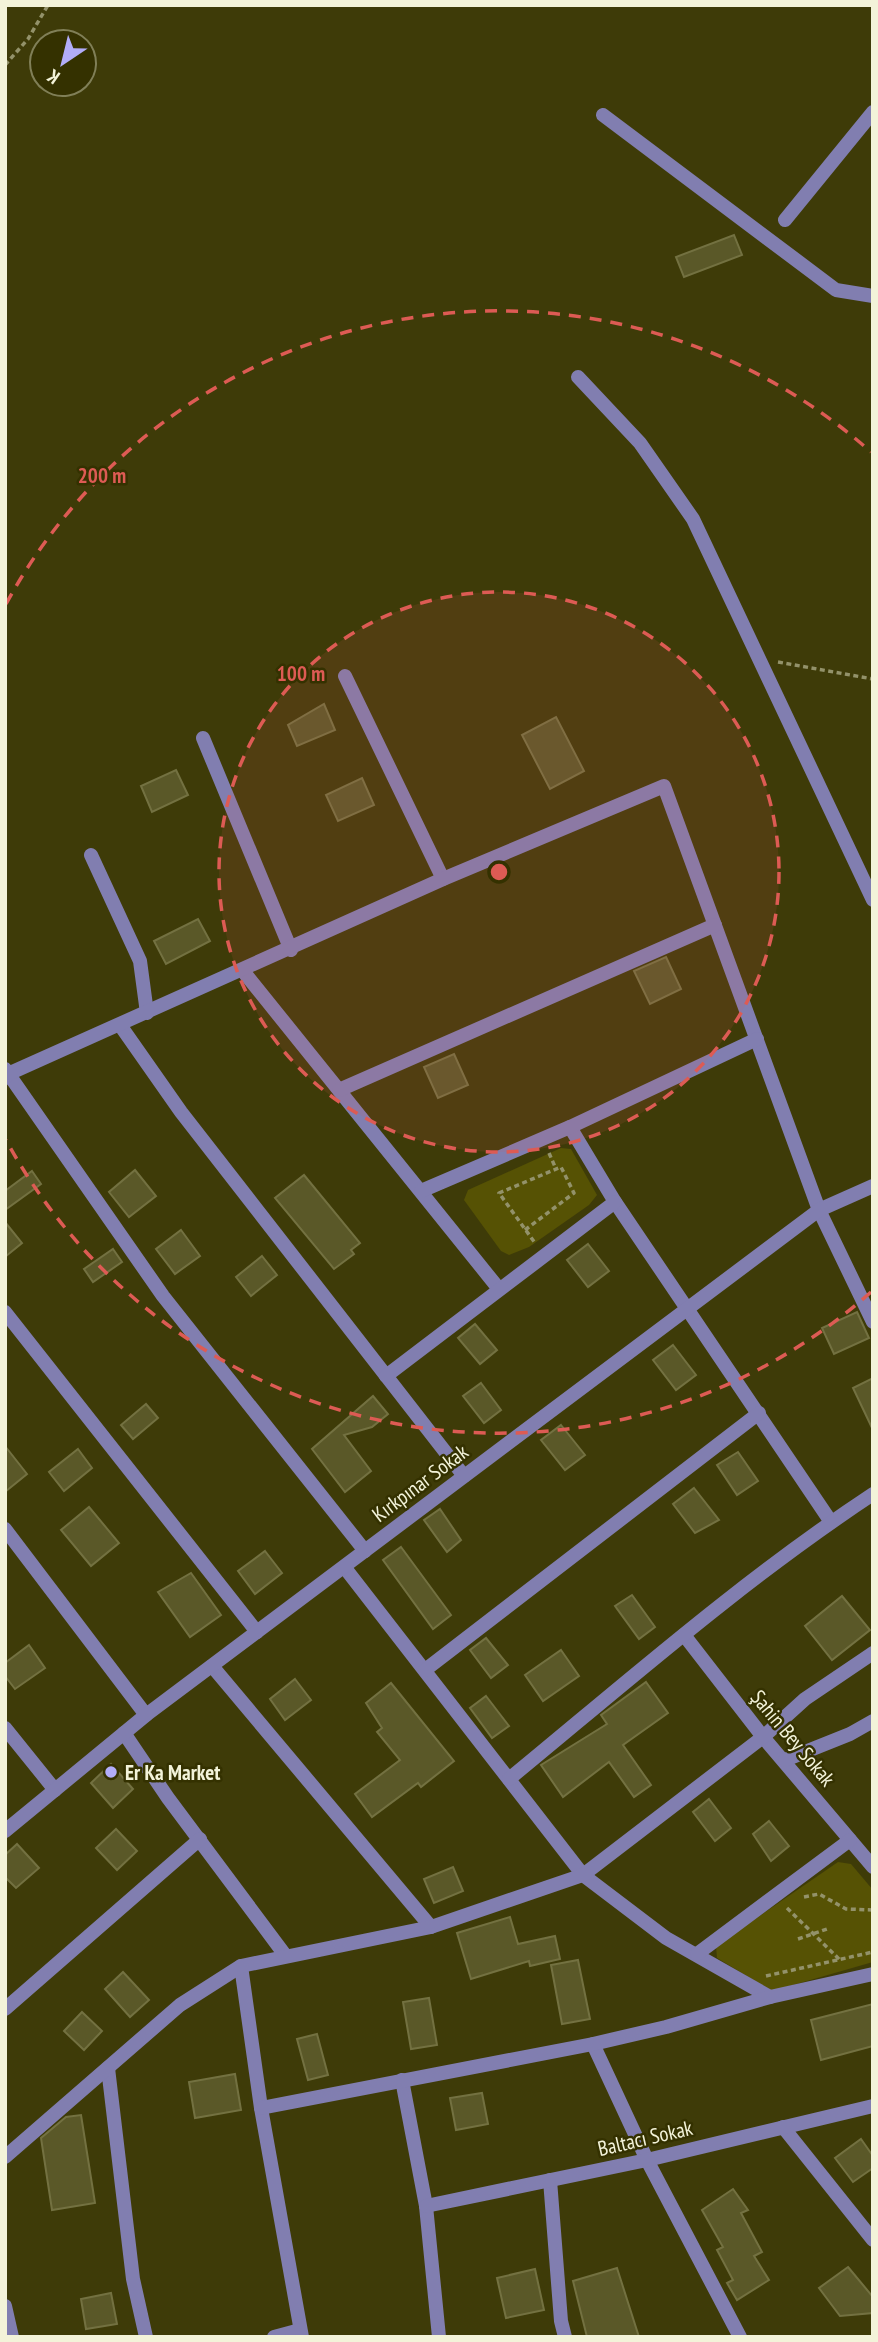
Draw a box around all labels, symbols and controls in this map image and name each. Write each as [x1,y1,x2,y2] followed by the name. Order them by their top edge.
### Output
[28,28,98,98] north arrow
[42,64,64,90] text: K
[78,462,126,489] text: 200 m
[277,660,325,687] text: 100 m
[487,860,511,884] centre of rings
[367,1438,473,1528] street label: Kırkpınar Sokak
[745,1684,841,1792] street label: Şahin Bey Sokak
[125,1759,220,1786] place label: Er Ka Market
[103,1764,119,1780] marker: Er Ka Market
[595,2114,695,2162] street label: Baltacı Sokak

